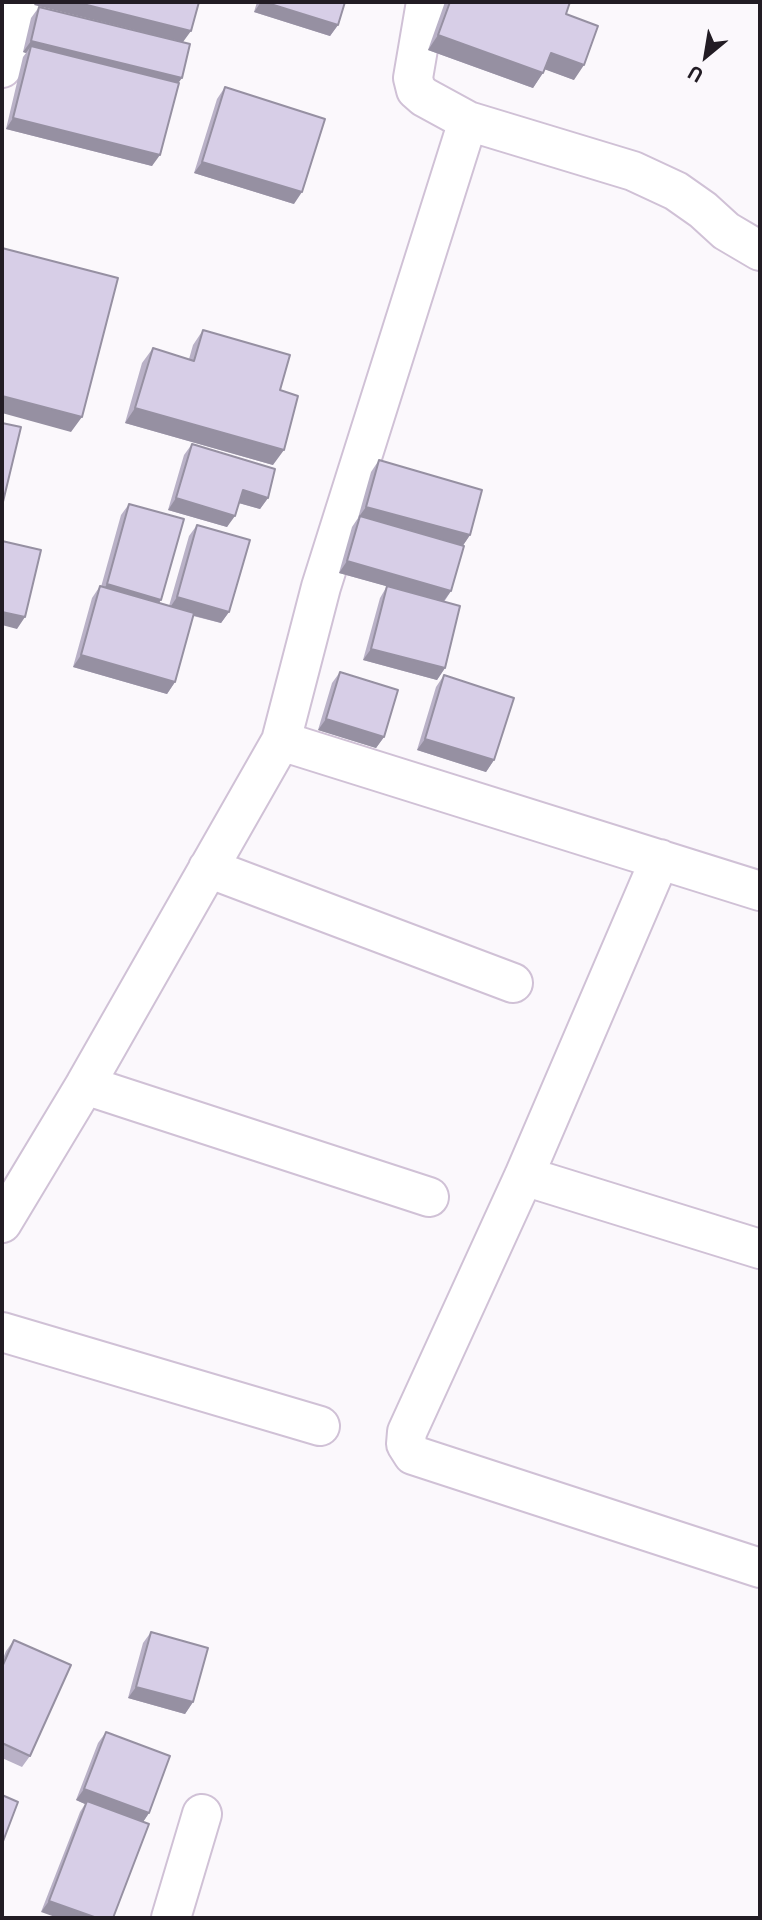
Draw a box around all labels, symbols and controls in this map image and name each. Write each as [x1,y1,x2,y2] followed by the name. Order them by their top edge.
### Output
[671,21,741,91] north arrow
[684,61,707,87] text: U

